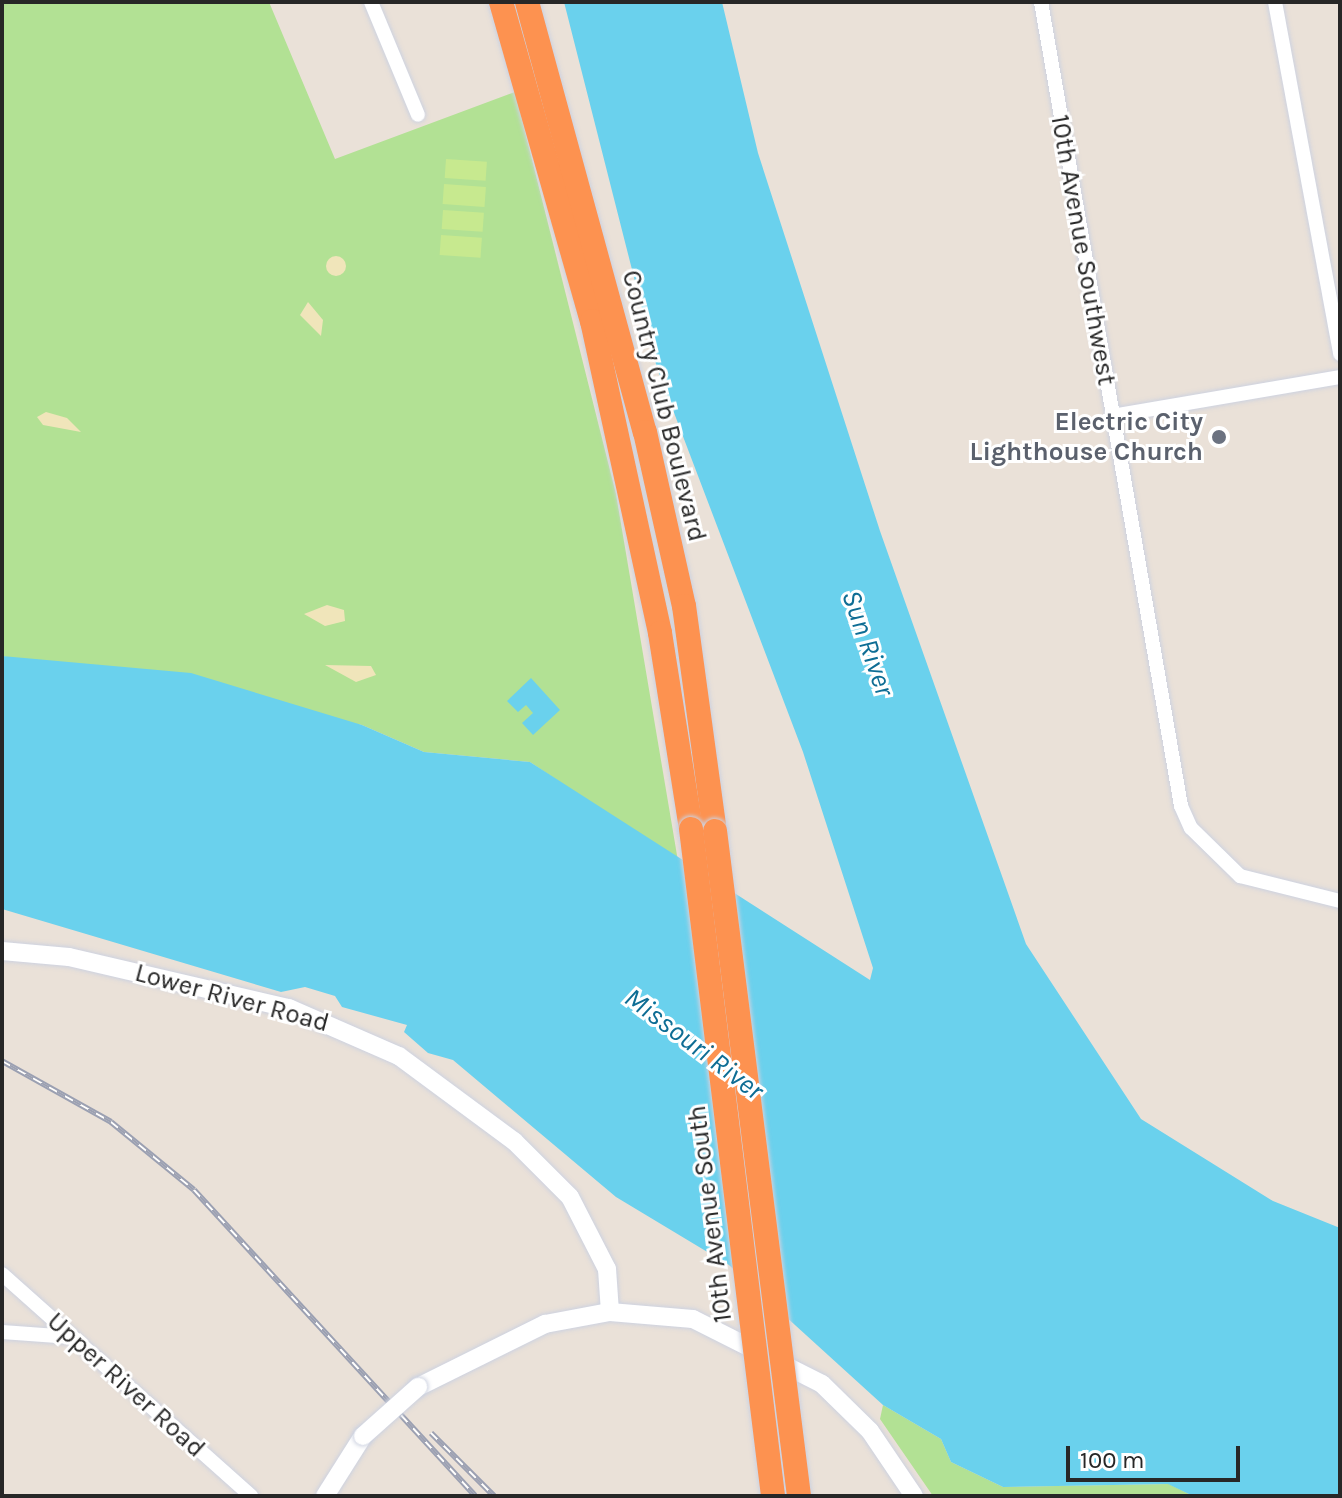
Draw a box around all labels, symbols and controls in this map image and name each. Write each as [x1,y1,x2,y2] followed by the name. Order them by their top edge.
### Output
[1044,112,1122,388] street label: 10th Avenue Southwest
[615,267,713,545] street label: Country Club Boulevard
[970,406,1203,468] place label: Electric City Lighthouse Church
[1210,428,1228,446] marker: Electric City Lighthouse Church
[834,586,902,700] water label: Sun River
[132,957,332,1039] street label: Lower River Road
[618,981,770,1107] water label: Missouri River
[681,1104,739,1324] street label: 10th Avenue South
[41,1306,211,1464] street label: Upper River Road
[1070,1430,1244,1480] scale bar
[1080,1446,1145,1474] text: 100 m

